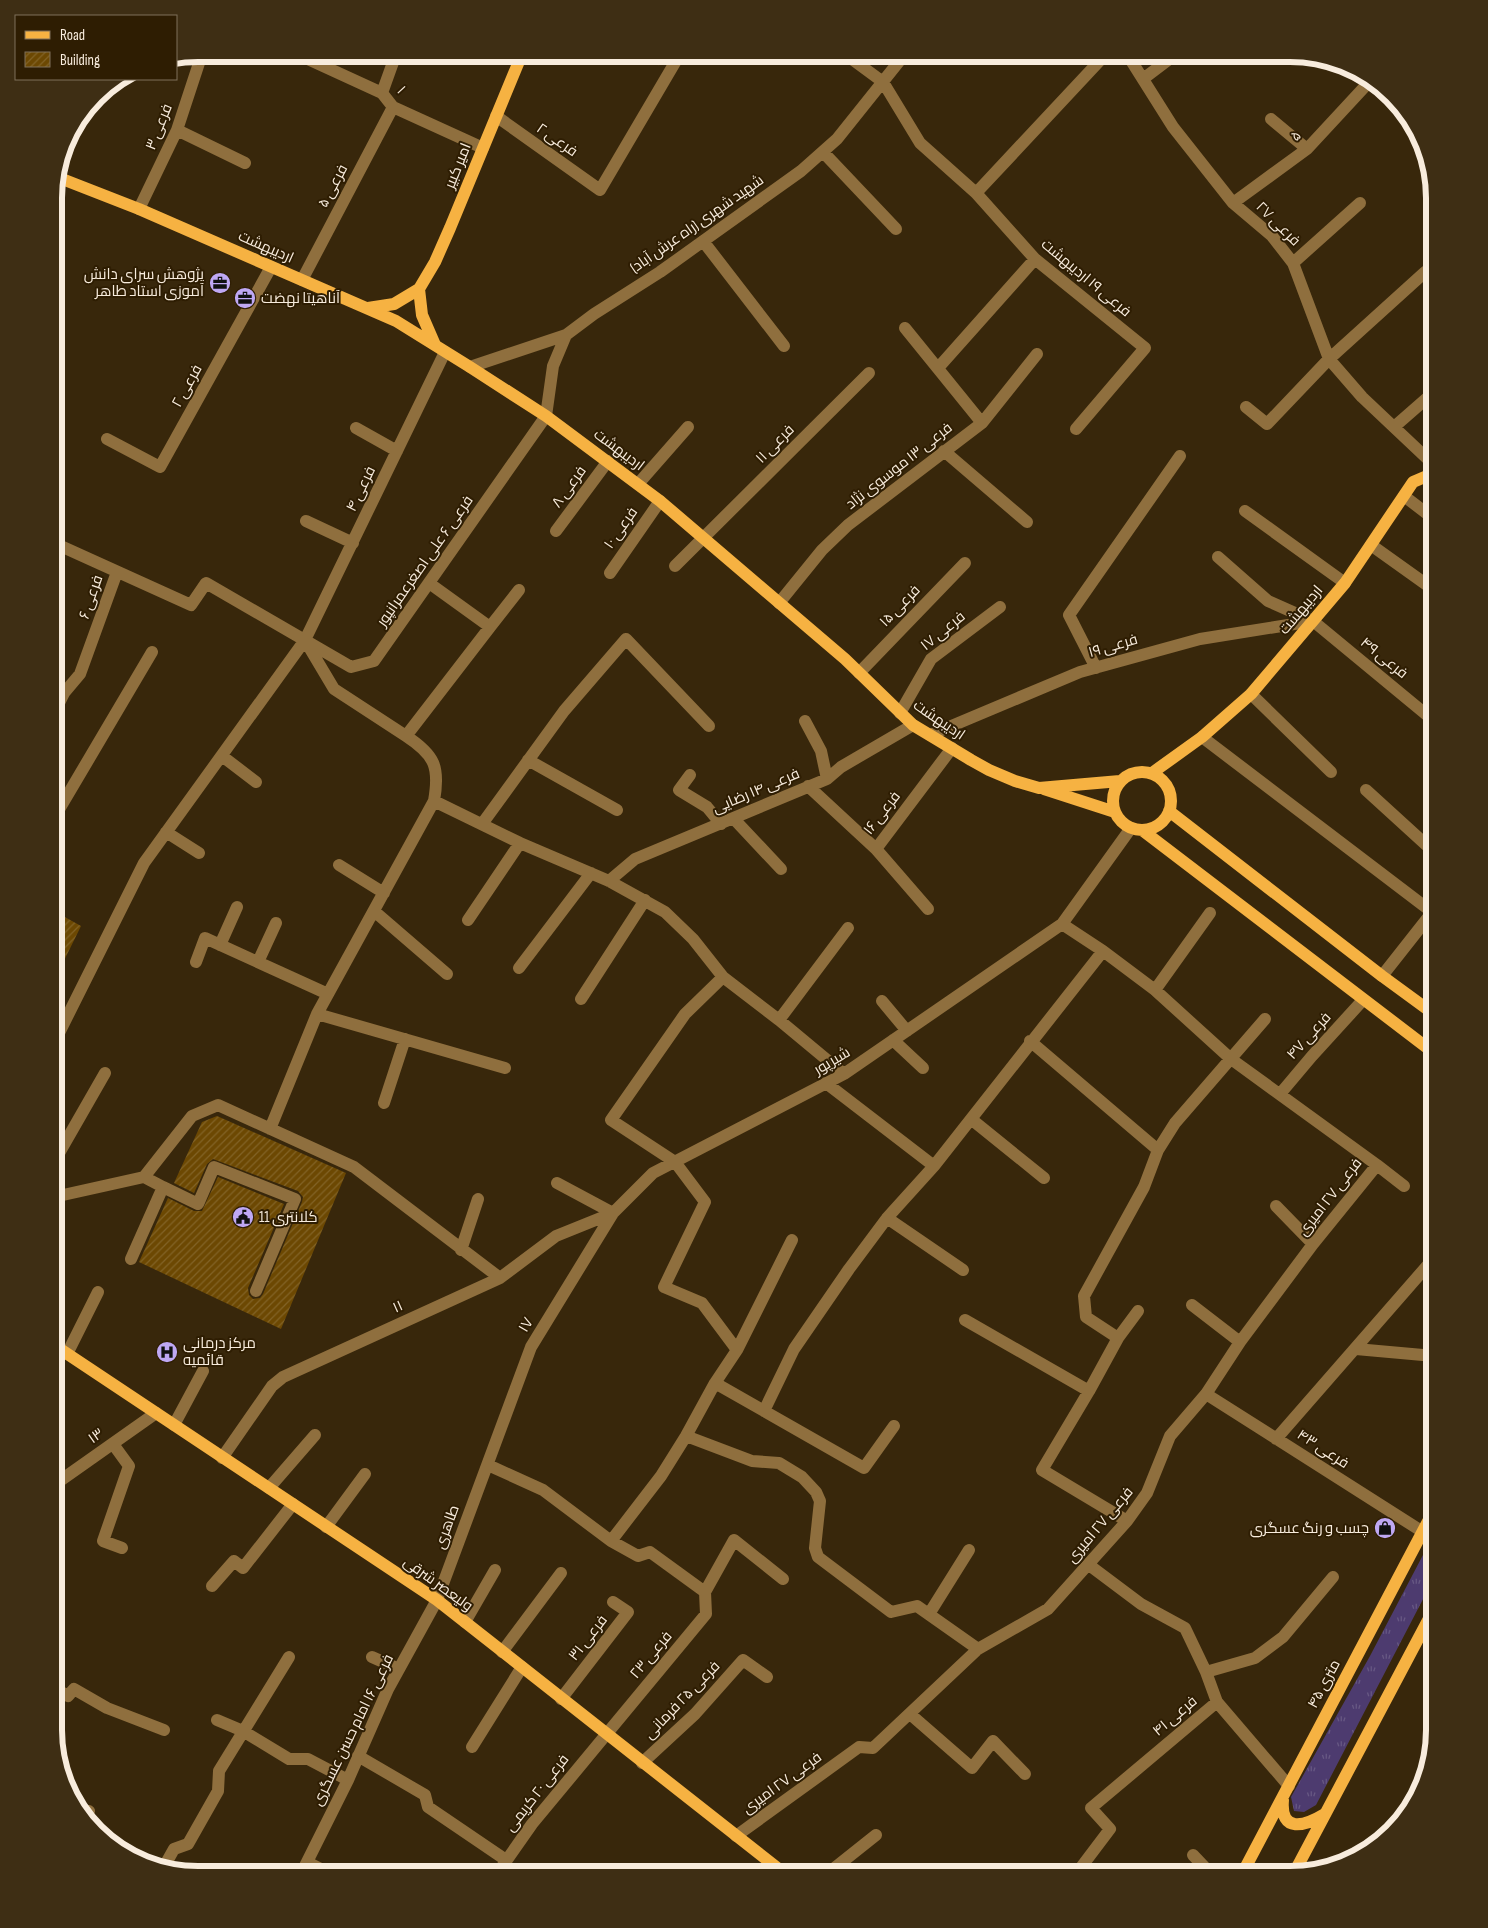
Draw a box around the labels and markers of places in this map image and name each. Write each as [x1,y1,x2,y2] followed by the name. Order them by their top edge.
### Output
[84,265,204,301] place label: پژوهش سرای دانش آموزی استاد طاهر
[208,271,232,295] office icon: پژوهش سرای دانش آموزی استاد طاهر
[233,286,257,310] office icon: آناهیتا نهضت
[261,289,340,308] place label: آناهیتا نهضت
[231,1205,255,1229] public building icon: کلانتری 11
[259,1208,318,1227] place label: کلانتری 11
[183,1334,256,1370] place label: مرکز درمانی قائمیه
[155,1340,179,1364] hospital icon: مرکز درمانی قائمیه
[1373,1516,1397,1540] shop icon: چسب و رنگ عسگری
[1250,1519,1369,1538] place label: چسب و رنگ عسگری

